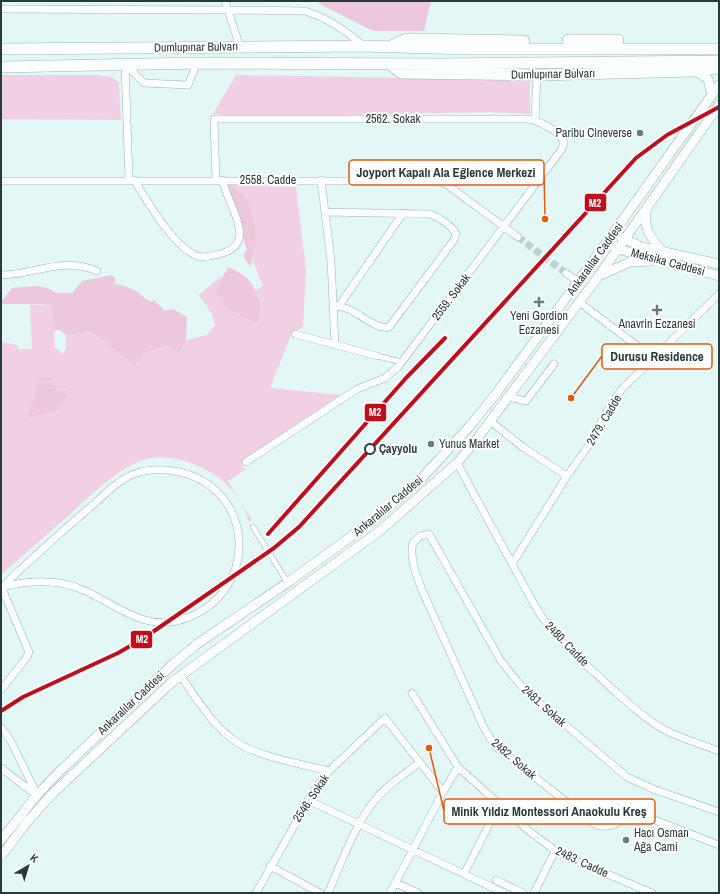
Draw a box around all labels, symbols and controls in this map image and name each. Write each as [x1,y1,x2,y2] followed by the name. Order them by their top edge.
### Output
[154,38,238,56] street label: Dumlupınar Bulvarı
[511,65,595,83] street label: Dumlupınar Bulvarı
[366,111,420,127] street label: 2562. Sokak
[555,125,632,141] place label: Paribu Cineverse
[635,128,645,138] marker: Paribu Cineverse
[349,160,544,185] callout: Joyport Kapalı Ala Eğlence Merkezi
[356,164,536,181] text: Joyport Kapalı Ala Eğlence Merkezi
[240,172,296,188] street label: 2558. Cadde
[584,193,607,212] line badge: M2
[589,196,601,210] text: M2
[563,219,627,299] street label: Ankaralılar Caddesi
[629,244,707,280] street label: Meksika Caddesi
[428,270,474,324] street label: 2559. Sokak
[534,297,544,307] marker: Yeni Gordion Eczanesi
[652,305,662,315] marker: Anavrin Eczanesi
[510,308,568,338] place label: Yeni Gordion Eczanesi
[617,316,696,332] place label: Anavrin Eczanesi
[602,344,712,369] callout: Durusu Residence
[610,348,704,365] text: Durusu Residence
[583,392,625,448] street label: 2479. Cadde
[364,403,387,422] line badge: M2
[369,405,381,419] text: M2
[439,436,499,452] place label: Yunus Market
[426,439,436,449] marker: Yunus Market
[379,441,417,457] place label: Çayyolu
[364,443,376,455] marker: Çayyolu
[349,472,426,541] street label: Ankaralılar Caddesi
[542,618,592,670] street label: 2480. Cadde
[130,630,153,649] line badge: M2
[136,632,148,646] text: M2
[93,668,168,739] street label: Ankaralılar Caddesi
[518,682,570,730] street label: 2481. Sokak
[488,735,540,783] street label: 2482. Sokak
[289,771,333,825] street label: 2546. Sokak
[444,799,655,824] callout: Minik Yıldız Montessori Anaokulu Kreş
[451,803,647,820] text: Minik Yıldız Montessori Anaokulu Kreş
[633,825,689,855] place label: Hacı Osman Ağa Cami
[621,835,631,845] marker: Hacı Osman Ağa Cami
[553,843,611,881] street label: 2483. Cadde
[8,846,48,886] north arrow
[27,851,41,866] text: K

